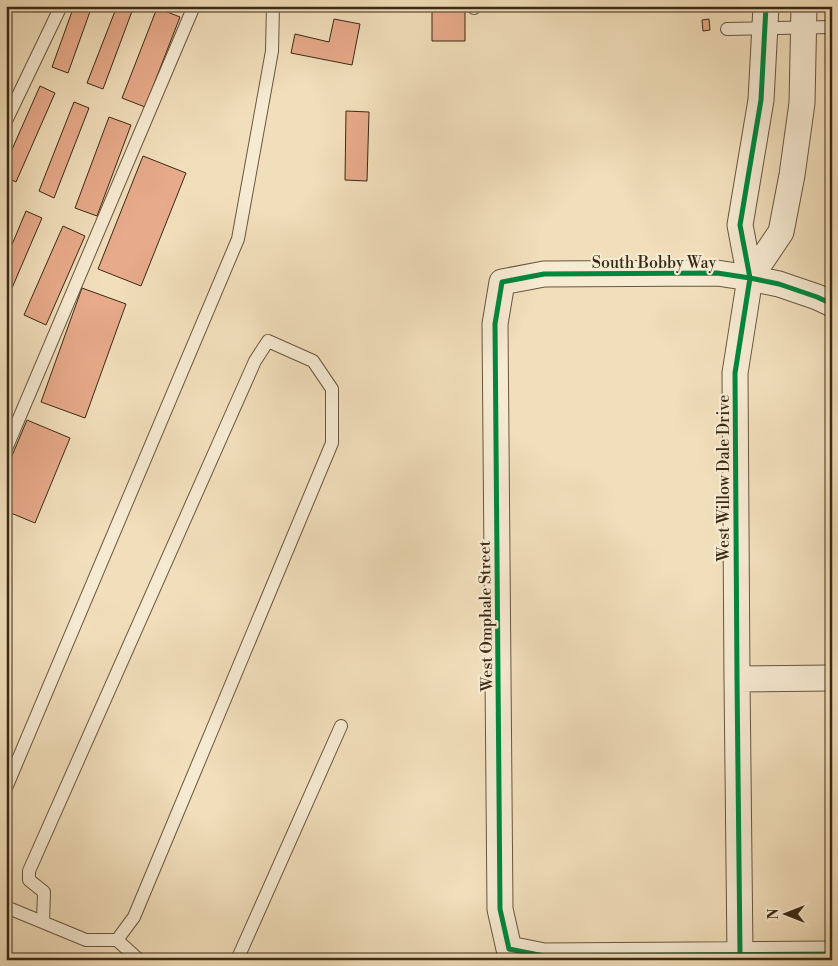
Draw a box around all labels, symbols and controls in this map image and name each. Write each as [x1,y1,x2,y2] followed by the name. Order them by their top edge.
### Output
[592,253,717,273] street label: South Bobby Way
[714,395,734,562] street label: West Willow Dale Drive
[475,540,497,692] street label: West Omphale Street
[760,888,810,938] north arrow
[765,908,783,920] text: N

